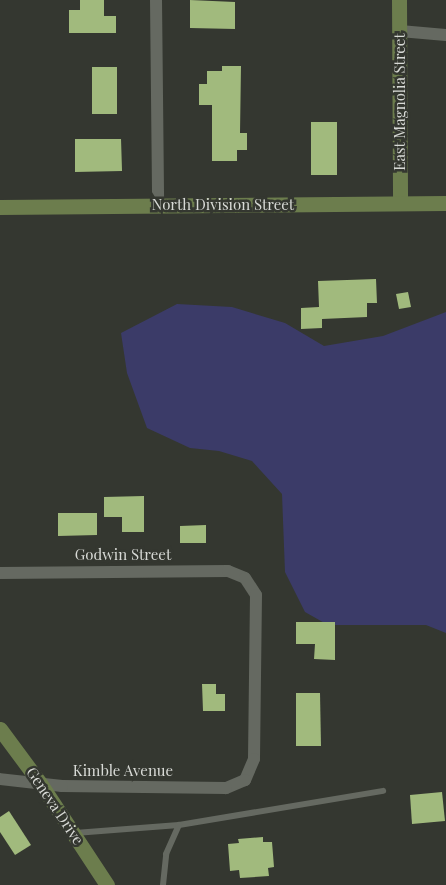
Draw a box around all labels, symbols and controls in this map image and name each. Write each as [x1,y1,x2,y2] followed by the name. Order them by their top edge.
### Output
[391,33,409,171] street label: East Magnolia Street
[152,196,294,214] street label: North Division Street
[75,546,171,564] street label: Godwin Street
[73,762,173,780] street label: Kimble Avenue
[22,764,88,848] street label: Geneva Drive

